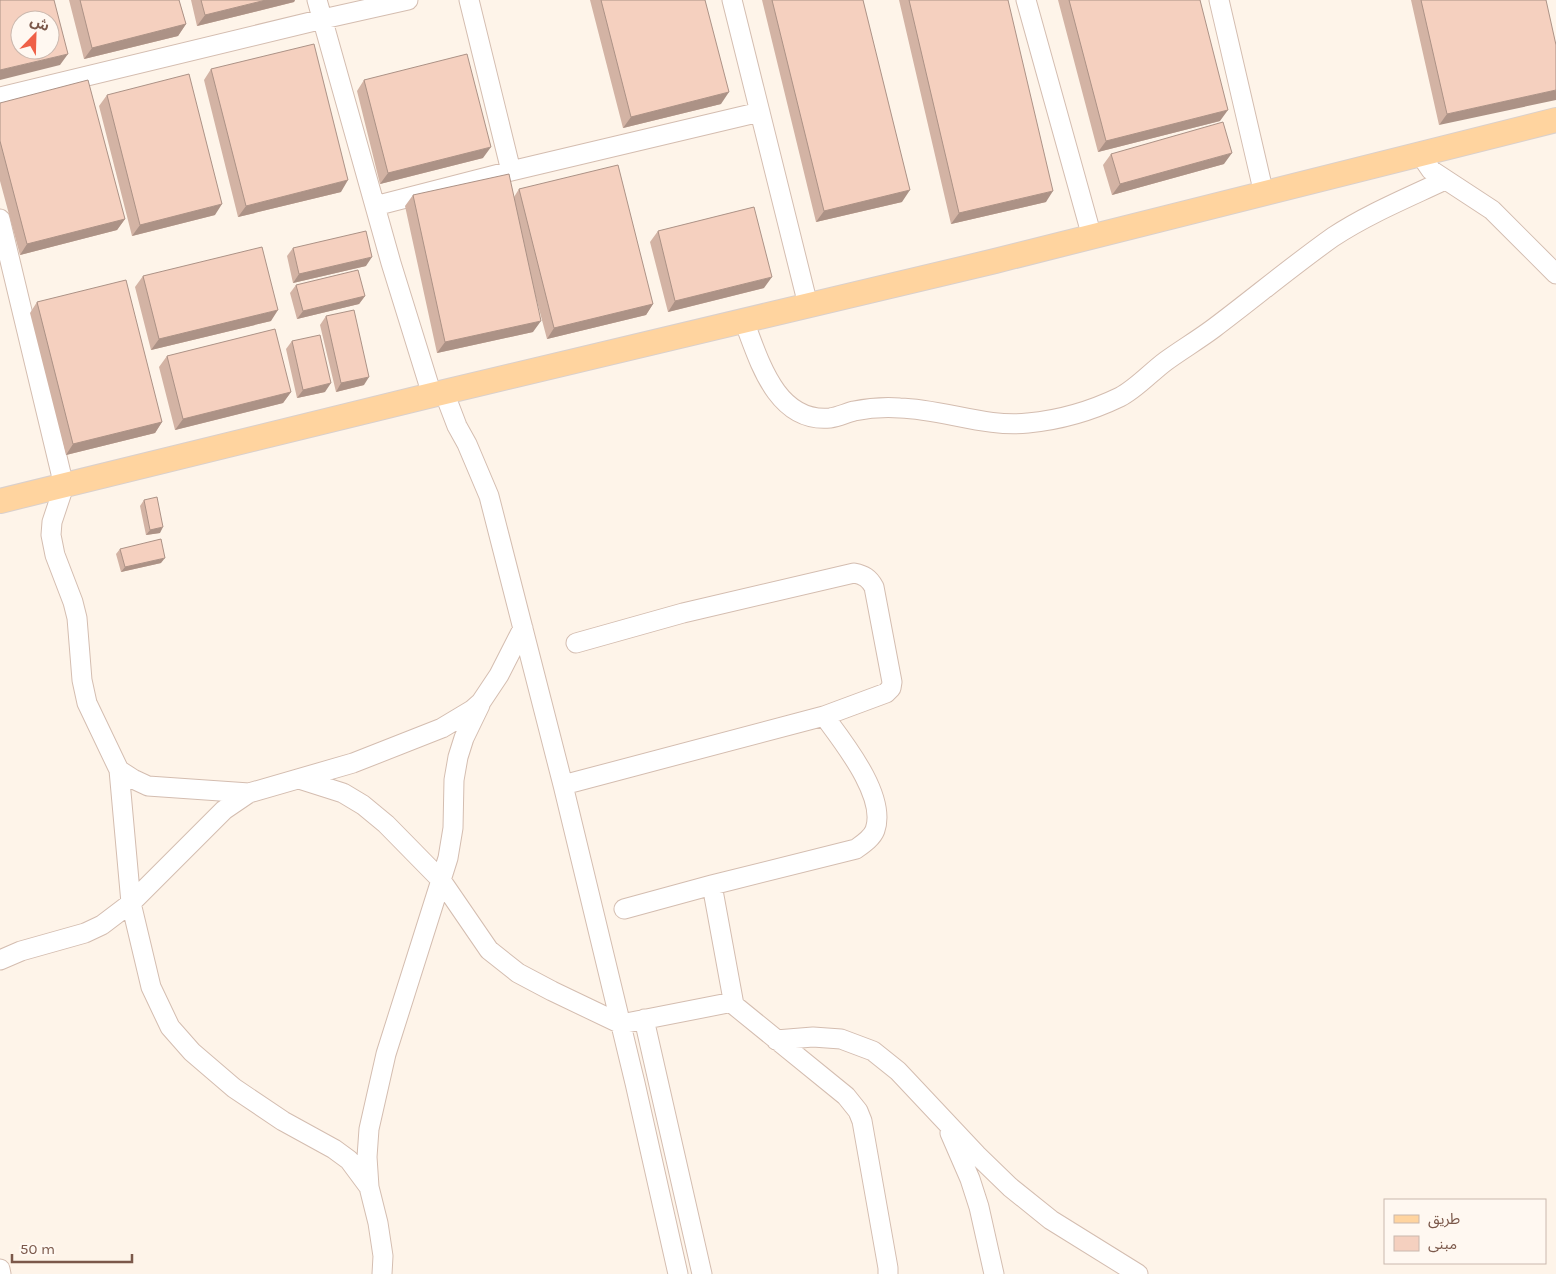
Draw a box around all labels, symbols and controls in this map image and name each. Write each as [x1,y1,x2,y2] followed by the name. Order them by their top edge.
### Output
[10,10,60,60] north arrow
[28,12,52,35] text: ش
[1384,1199,1546,1264] legend
[1428,1210,1460,1229] text: طريق
[12,1232,132,1264] scale bar
[1428,1235,1457,1253] text: مبنى
[20,1240,55,1258] text: 50 m

